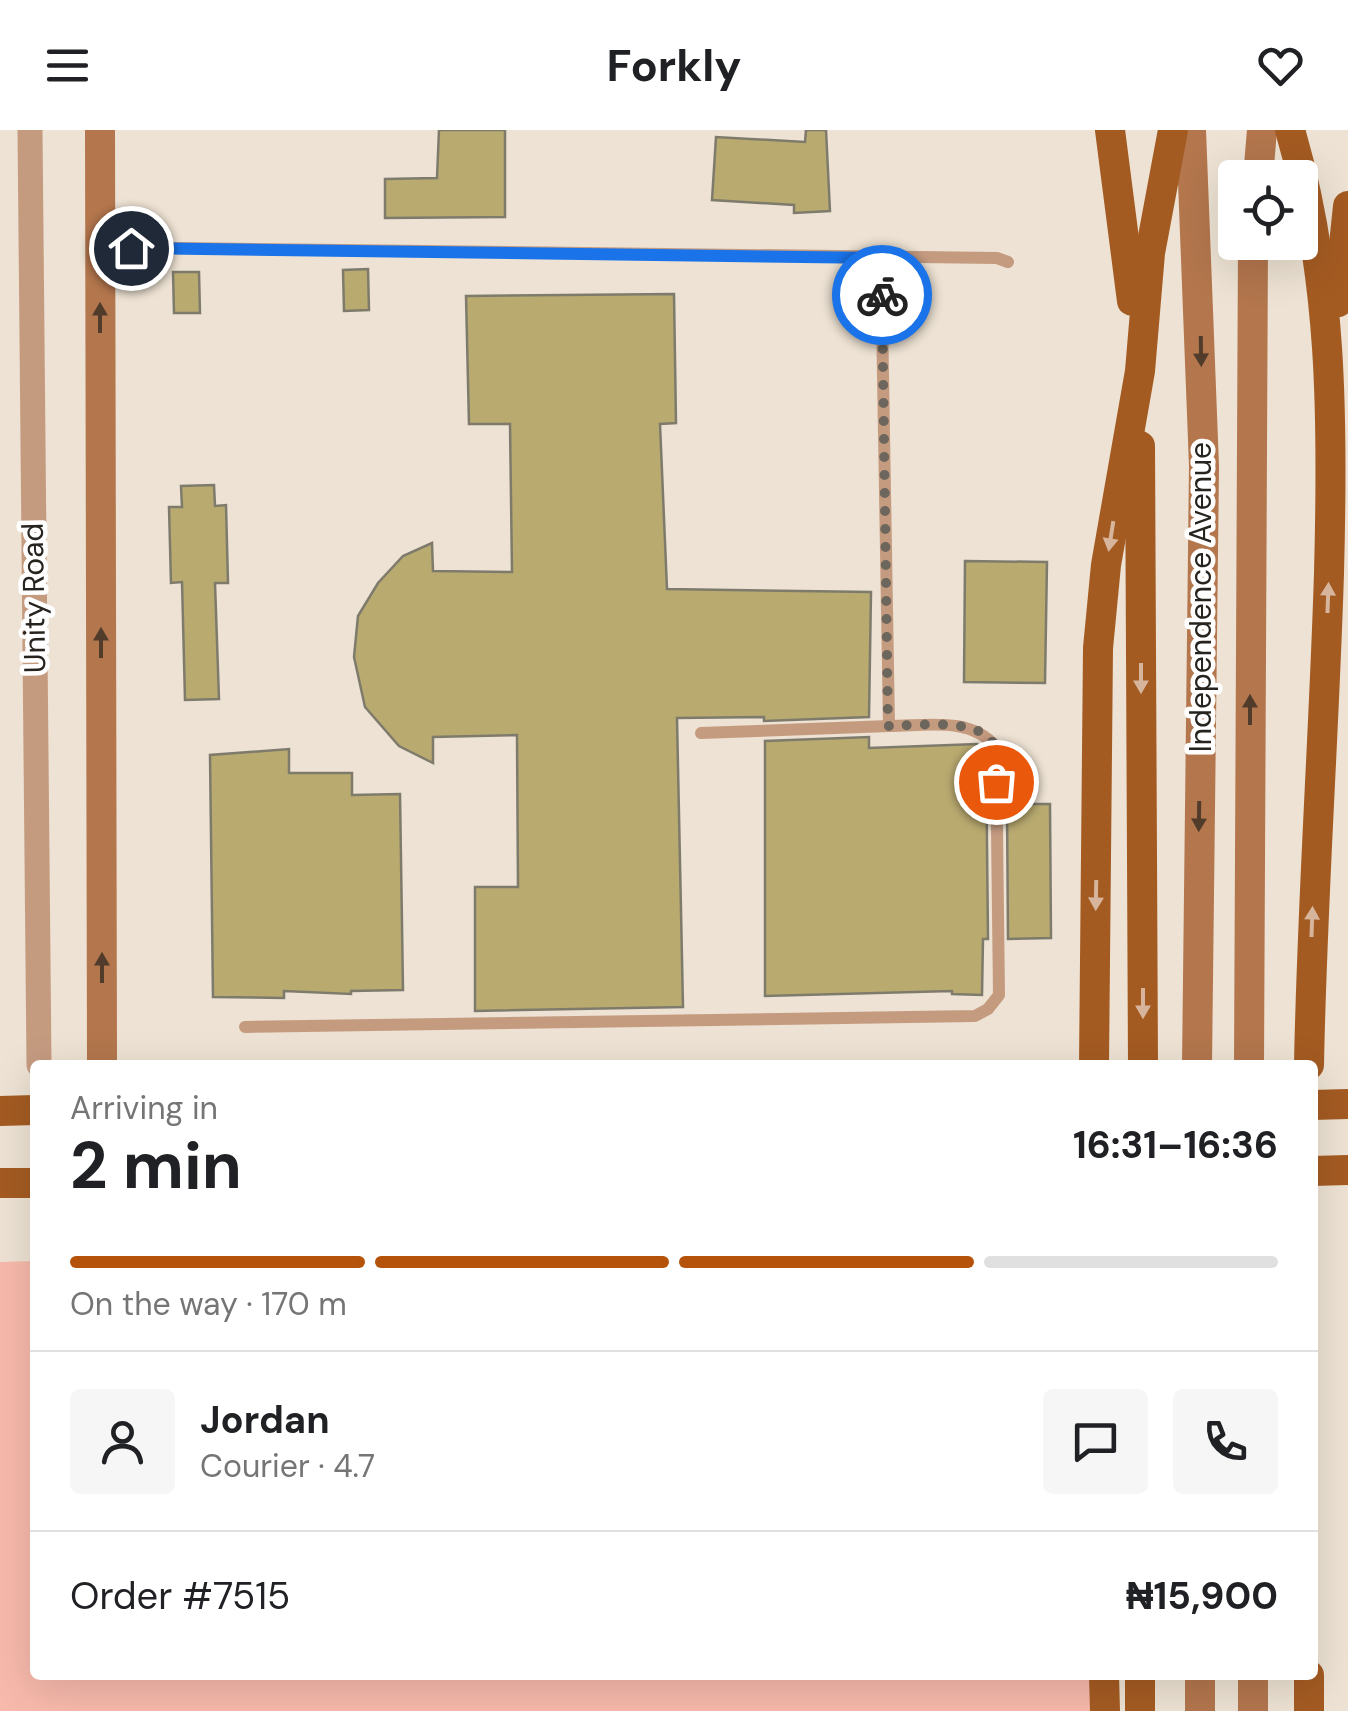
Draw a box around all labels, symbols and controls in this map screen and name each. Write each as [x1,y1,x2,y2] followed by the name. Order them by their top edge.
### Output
[607,36,741,95] text: Forkly
[40,38,95,93] icon: menu
[1253,38,1308,93] icon: heart
[1218,160,1318,260] map controls
[1218,160,1318,260] button: locate
[89,206,174,291] pin
[104,221,159,276] icon: home
[832,245,932,345] courier
[855,268,910,323] icon: bike
[92,301,108,333] one-way arrow
[1193,336,1209,368] one-way arrow
[1181,442,1220,752] street label: Independence Avenue
[1102,520,1118,552] one-way arrow
[13,523,54,674] street label: Unity Road
[1321,581,1337,613] one-way arrow
[93,626,109,658] one-way arrow
[1133,663,1149,695] one-way arrow
[1242,693,1258,725] one-way arrow
[954,740,1039,825] pin
[969,755,1024,810] icon: bag
[1191,801,1207,833] one-way arrow
[1088,880,1104,912] one-way arrow
[1304,906,1320,938] one-way arrow
[94,951,110,983] one-way arrow
[1135,988,1151,1020] one-way arrow
[70,1087,218,1129] text: Arriving in
[1073,1120,1278,1170] text: 16:31–16:36
[70,1124,242,1208] text: 2 min
[70,1283,347,1325] text: On the way · 170 m
[70,1389,175,1494] button: person
[1043,1389,1148,1494] button: chat
[1173,1389,1278,1494] button: phone
[200,1395,330,1445] text: Jordan
[200,1445,375,1487] text: Courier · 4.7
[70,1571,290,1621] text: Order #7515
[1126,1571,1278,1621] text: ₦15,900

